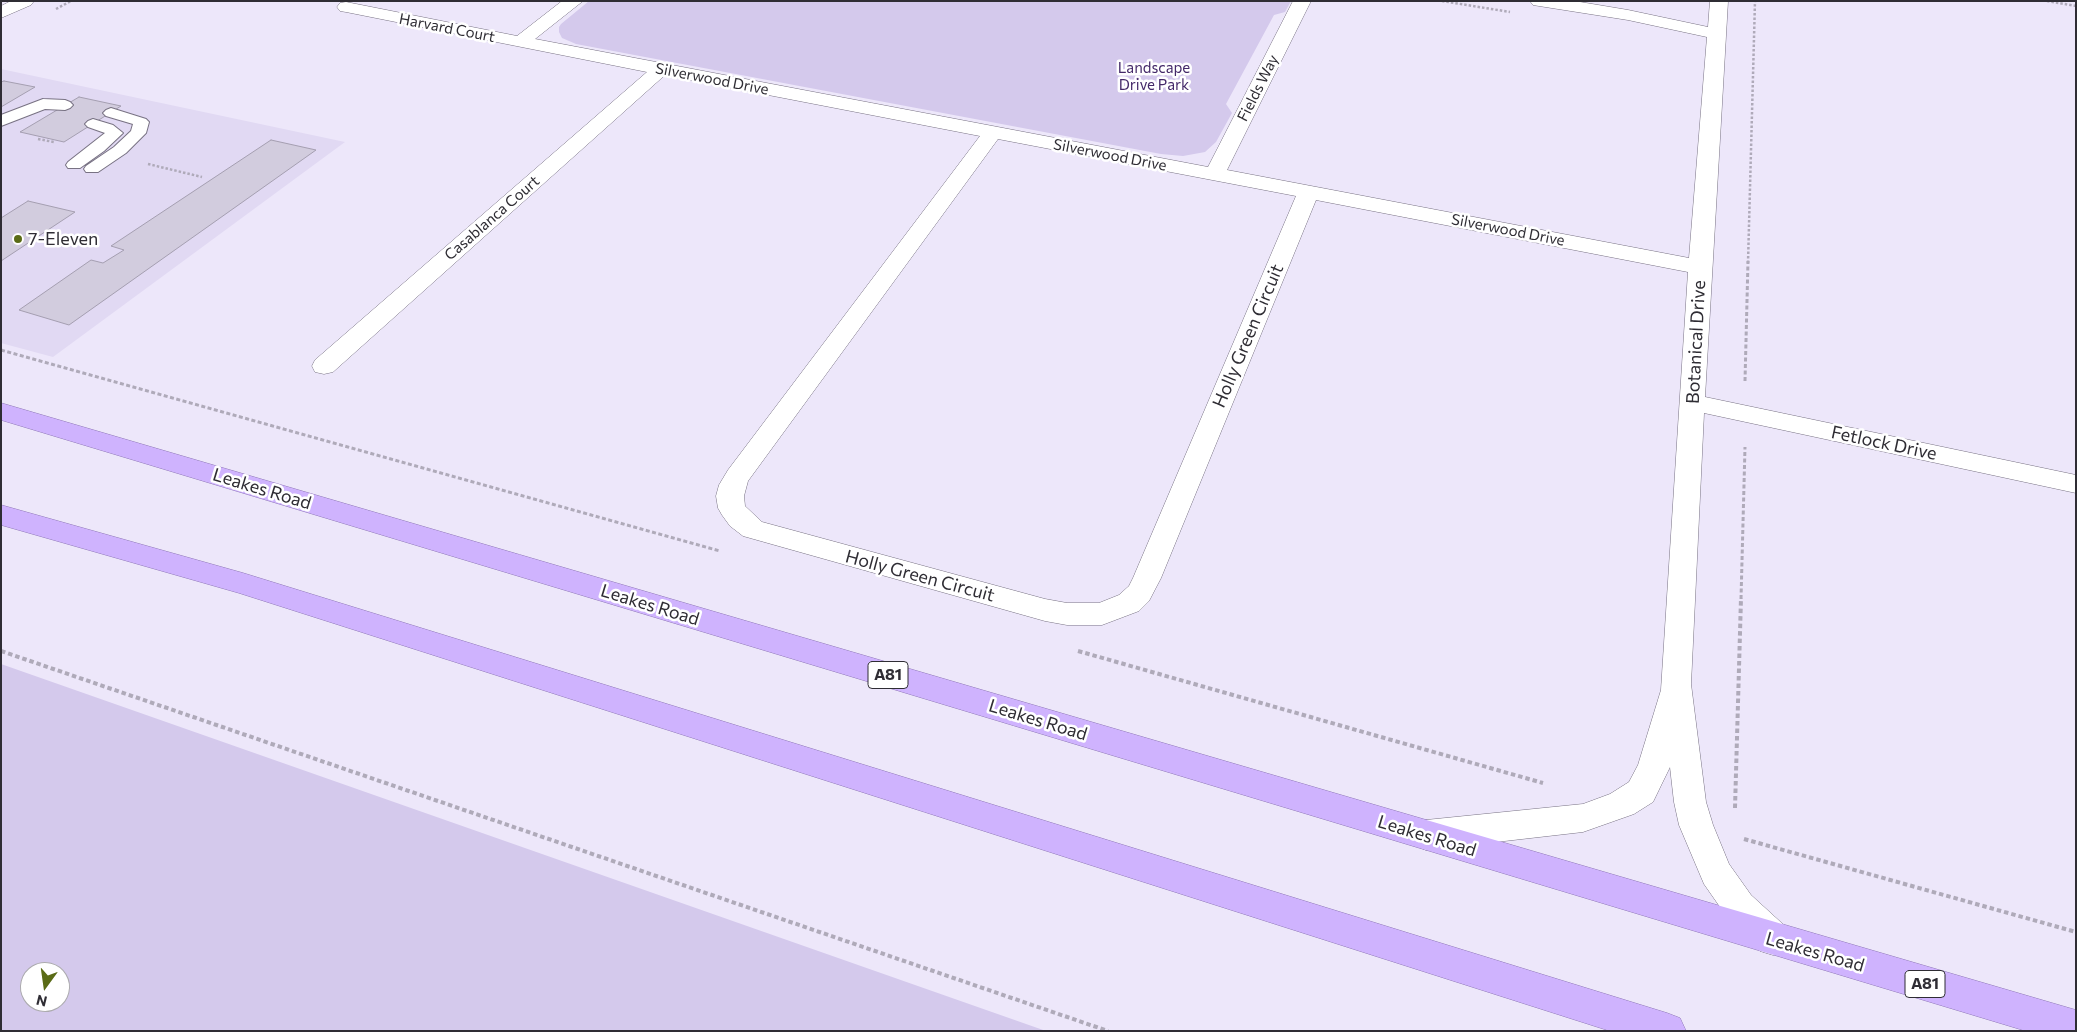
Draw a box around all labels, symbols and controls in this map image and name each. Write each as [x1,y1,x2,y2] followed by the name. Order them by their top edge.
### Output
[397,10,497,46] street label: Harvard Court
[1234,52,1282,124] street label: Fields Way
[654,59,770,99] street label: Silverwood Drive
[1118,59,1190,94] park label: Landscape Drive Park
[1052,135,1168,175] street label: Silverwood Drive
[441,172,543,264] street label: Casablanca Court
[1450,210,1566,250] street label: Silverwood Drive
[28,228,98,250] place label: 7-Eleven
[12,233,24,245] marker: 7-Eleven
[1208,261,1288,411] street label: Holly Green Circuit
[1682,280,1710,404] street label: Botanical Drive
[1829,421,1939,465] street label: Fetlock Drive
[210,464,314,514] street label: Leakes Road
[843,546,997,606] street label: Holly Green Circuit
[598,580,702,630] street label: Leakes Road
[868,662,908,688] road number: A81
[986,695,1090,745] street label: Leakes Road
[1375,811,1479,861] street label: Leakes Road
[1763,928,1867,976] street label: Leakes Road
[20,962,70,1012] north arrow
[1905,971,1945,998] road number: A81
[34,992,49,1011] text: N

